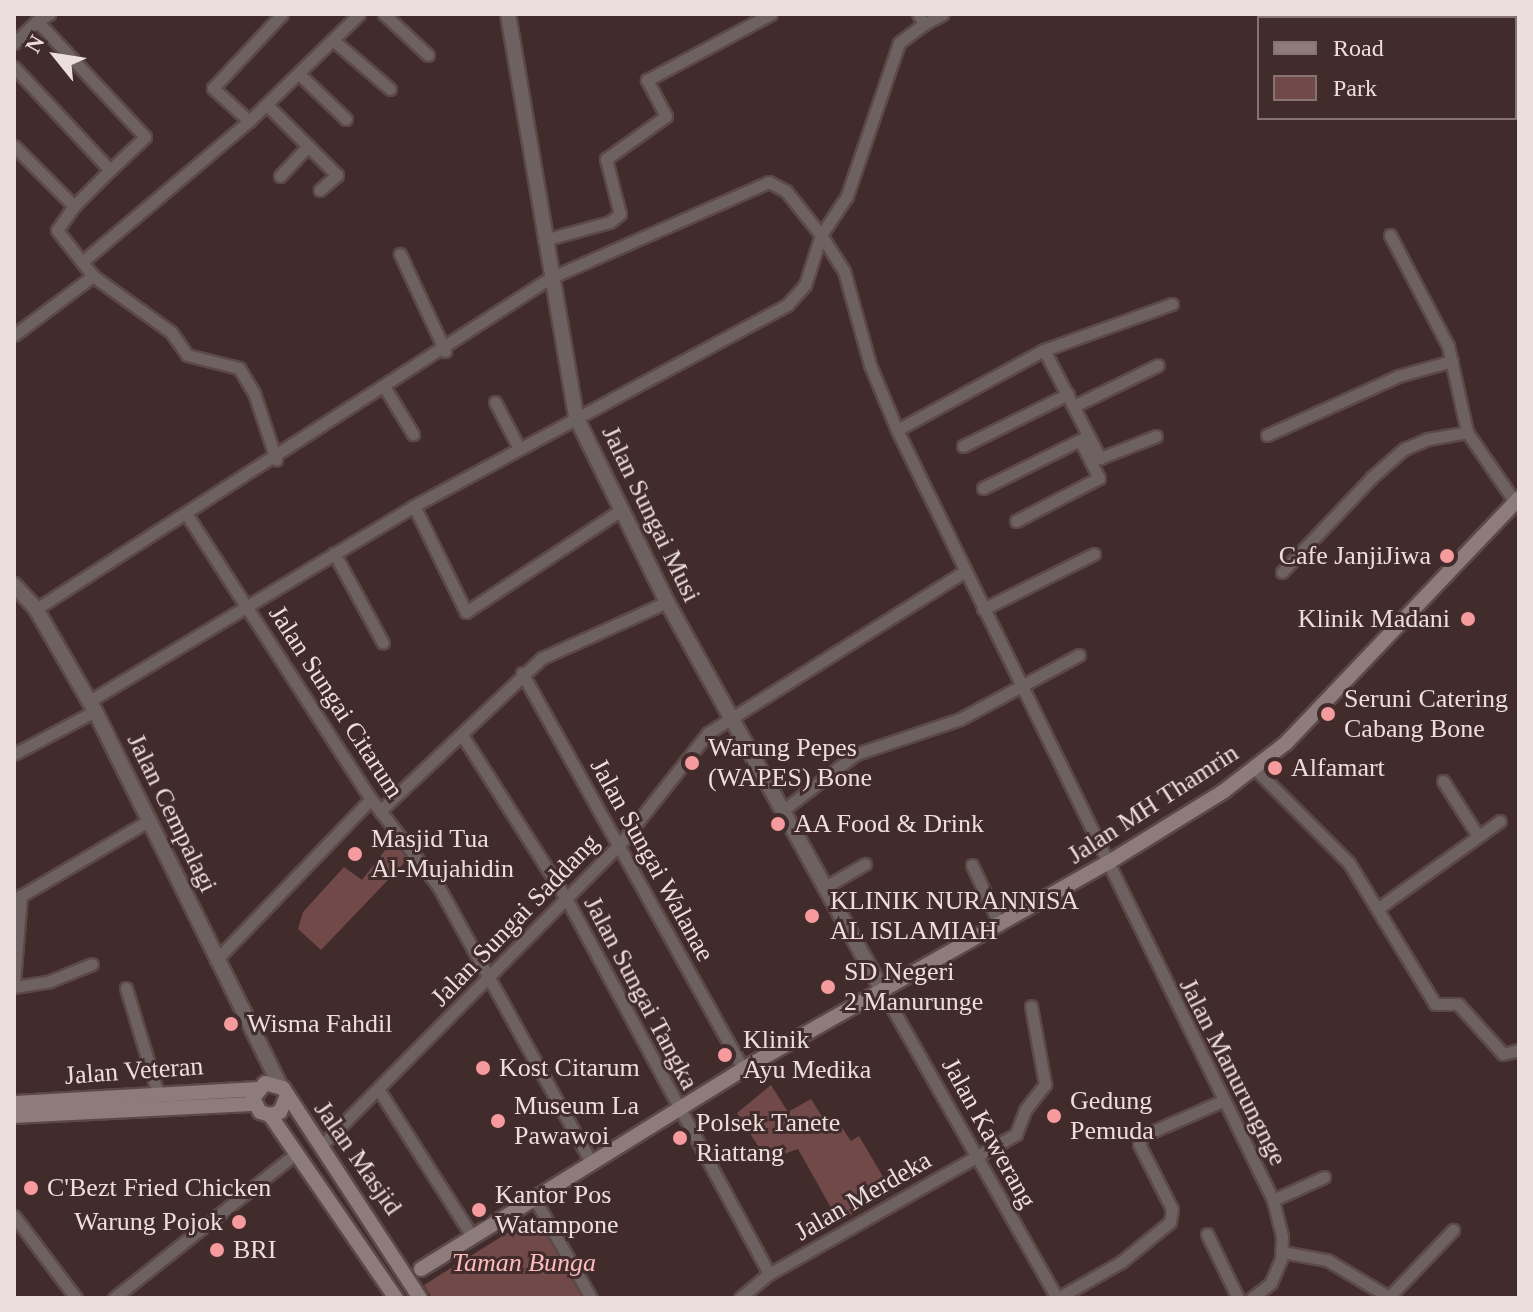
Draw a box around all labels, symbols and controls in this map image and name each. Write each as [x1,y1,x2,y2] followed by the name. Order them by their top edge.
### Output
[16,16,96,96] north arrow
[1257,16,1517,120] legend
[20,31,50,57] text: N
[1333,35,1384,61] text: Road
[1333,75,1377,101] text: Park
[595,421,707,607] street label: Jalan Sungai Musi
[1279,540,1431,572] place label: Cafe JanjiJiwa
[1438,547,1456,565] marker: Cafe JanjiJiwa
[262,600,410,804] street label: Jalan Sungai Citarum
[1298,603,1450,635] place label: Klinik Madani
[1457,608,1479,630] marker: Klinik Madani
[1344,683,1508,744] place label: Seruni Catering Cabang Bone
[1319,705,1337,723] marker: Seruni Catering Cabang Bone
[120,729,224,897] street label: Jalan Cempalagi
[708,732,872,794] place label: Warung Pepes (WAPES) Bone
[1062,737,1244,871] street label: Jalan MH Thamrin
[1291,752,1385,784] place label: Alfamart
[583,753,721,967] street label: Jalan Sungai Walanae
[683,754,701,772] marker: Warung Pepes (WAPES) Bone
[1266,759,1284,777] marker: Alfamart
[794,808,985,840] place label: AA Food & Drink
[769,815,787,833] marker: AA Food & Drink
[371,823,514,884] place label: Masjid Tua Al-Mujahidin
[425,827,605,1013] street label: Jalan Sungai Saddang
[346,845,364,863] marker: Masjid Tua Al-Mujahidin
[830,885,1079,946] place label: KLINIK NURANNISA AL ISLAMIAH
[577,891,705,1095] street label: Jalan Sungai Tangka
[801,905,823,927] marker: KLINIK NURANNISA AL ISLAMIAH
[844,956,983,1018] place label: SD Negeri 2 Manurunge
[1172,973,1294,1171] street label: Jalan Manurungnge
[819,978,837,996] marker: SD Negeri 2 Manurunge
[247,1008,393,1040] place label: Wisma Fahdil
[222,1015,240,1033] marker: Wisma Fahdil
[743,1024,871,1086] place label: Klinik Ayu Medika
[714,1044,736,1066] marker: Klinik Ayu Medika
[63,1051,205,1091] street label: Jalan Veteran
[499,1052,640,1084] place label: Kost Citarum
[935,1053,1043,1213] street label: Jalan Kawerang
[474,1059,492,1077] marker: Kost Citarum
[1070,1085,1154,1146] place label: Gedung Pemuda
[514,1090,639,1152] place label: Museum La Pawawoi
[307,1095,409,1221] street label: Jalan Masjid
[696,1107,841,1168] place label: Polsek Tanete Riattang
[1045,1107,1063,1125] marker: Gedung Pemuda
[489,1112,507,1130] marker: Museum La Pawawoi
[671,1129,689,1147] marker: Polsek Tanete Riattang
[789,1144,937,1248] street label: Jalan Merdeka
[47,1172,271,1204] place label: C'Bezt Fried Chicken
[22,1179,40,1197] marker: C'Bezt Fried Chicken
[495,1179,619,1240] place label: Kantor Pos Watampone
[470,1201,488,1219] marker: Kantor Pos Watampone
[74,1206,223,1238] place label: Warung Pojok
[230,1213,248,1231] marker: Warung Pojok
[233,1234,276,1266] place label: BRI
[208,1241,226,1259] marker: BRI
[452,1247,596,1279] park label: Taman Bunga

